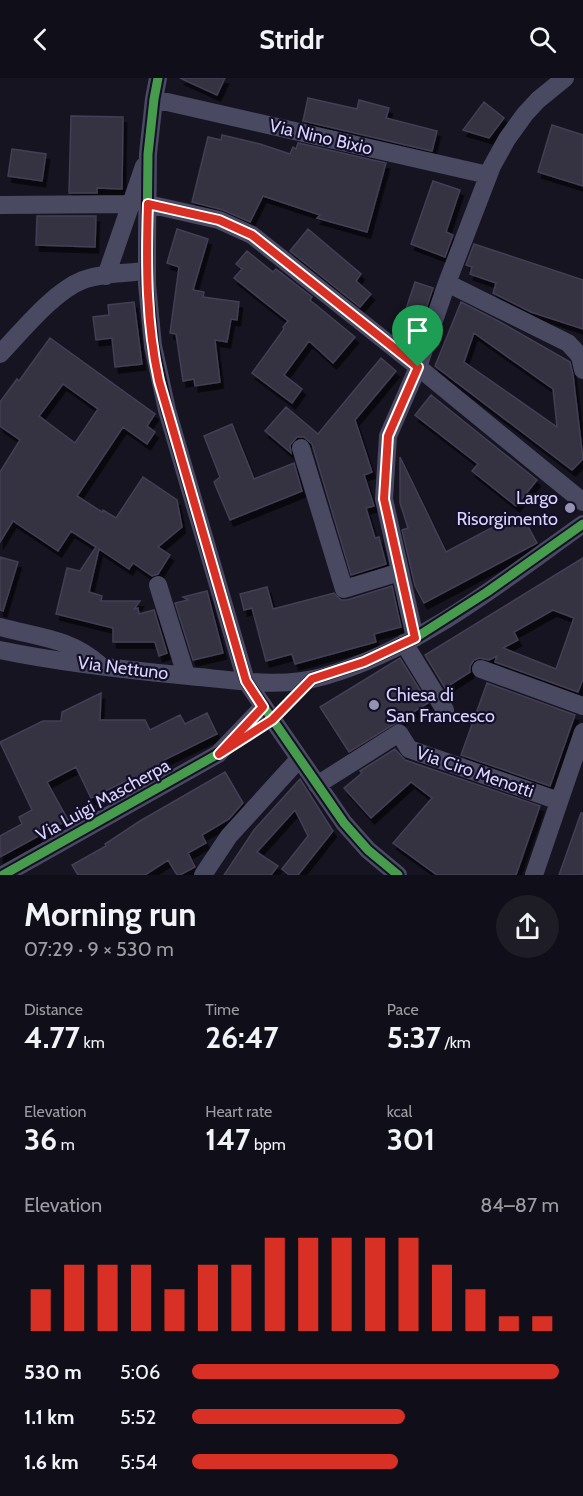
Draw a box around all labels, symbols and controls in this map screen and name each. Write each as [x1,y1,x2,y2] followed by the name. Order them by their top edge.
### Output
[24,23,57,56] icon: back
[259,23,324,56] text: Stridr
[526,23,559,56] icon: search
[267,114,375,160] street label: Via Nino Bixio
[392,305,443,367] pin
[401,314,434,347] icon: arrive
[457,487,558,530] place label: Largo Risorgimento
[563,501,577,515] marker: Largo Risorgimento
[76,652,170,685] street label: Via Nettuno
[386,684,495,727] place label: Chiesa di San Francesco
[367,698,381,712] marker: Chiesa di San Francesco
[413,742,537,802] street label: Via Ciro Menotti
[32,754,174,846] street label: Via Luigi Mascherpa
[24,894,196,934] text: Morning run
[496,895,559,958] button: share
[24,937,174,961] text: 07:29 · 9 × 530 m
[24,1000,83,1019] text: Distance
[205,1000,239,1019] text: Time
[387,1000,419,1019] text: Pace
[24,1019,80,1056] text: 4.77
[205,1019,279,1056] text: 26:47
[387,1019,441,1056] text: 5:37
[80,1033,105,1052] text: km
[441,1033,471,1052] text: /km
[24,1102,87,1121] text: Elevation
[205,1102,272,1121] text: Heart rate
[387,1102,412,1121] text: kcal
[24,1121,57,1158] text: 36
[205,1121,250,1158] text: 147
[387,1121,435,1158] text: 301
[57,1135,75,1154] text: m
[250,1135,286,1154] text: bpm
[24,1193,102,1217] text: Elevation
[480,1193,559,1217] text: 84–87 m
[24,1360,82,1384] text: 530 m
[120,1360,160,1384] text: 5:06
[24,1405,74,1429] text: 1.1 km
[120,1405,156,1429] text: 5:52
[24,1450,79,1474] text: 1.6 km
[120,1450,157,1474] text: 5:54

